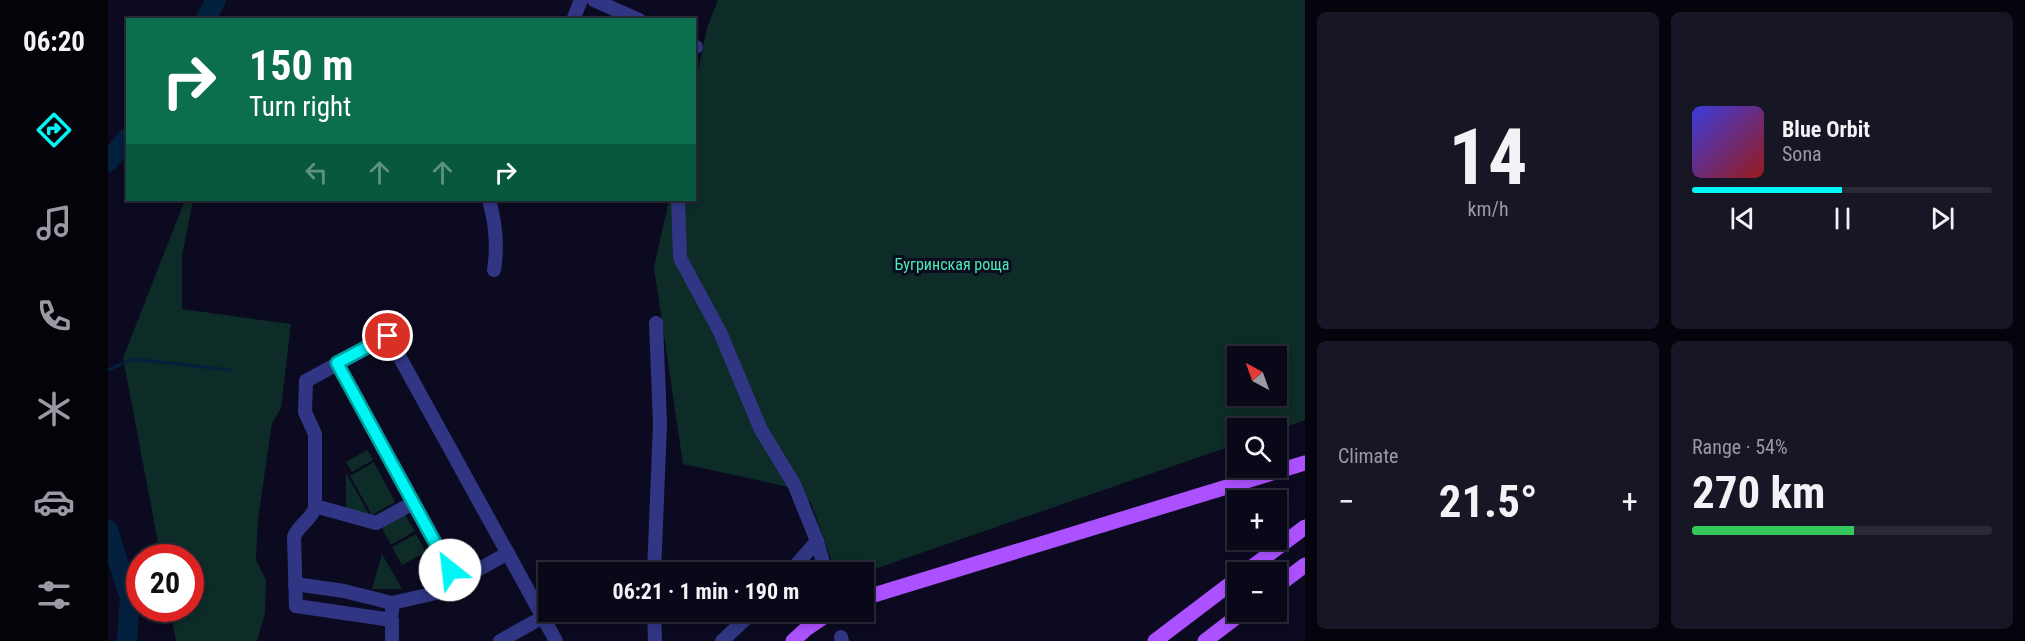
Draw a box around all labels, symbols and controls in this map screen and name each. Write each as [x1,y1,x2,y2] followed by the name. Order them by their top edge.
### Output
[23,26,85,58] text: 06:20
[249,41,354,90] text: 150 m
[150,42,228,120] icon: right
[249,91,351,123] text: Turn right
[33,109,75,151] icon: directions
[1449,112,1527,203] text: 14
[1782,117,1870,142] text: Blue Orbit
[1782,142,1822,166] text: Sona
[300,156,333,189] icon: left
[363,156,396,189] icon: ahead
[426,156,459,189] icon: ahead
[489,156,522,189] icon: right
[1467,197,1509,221] text: km/h
[33,202,75,244] icon: music
[1726,202,1759,235] icon: previous
[1826,202,1859,235] icon: pause
[1926,202,1959,235] icon: next
[895,255,1009,274] park label: Бугринская роща
[33,295,75,337] icon: phone
[362,310,413,361] pin
[371,319,404,352] icon: arrive
[1227,346,1287,406] north arrow
[1227,346,1287,622] map controls
[33,388,75,430] icon: climate
[1227,418,1287,478] button: search
[1692,435,1788,459] text: Range · 54%
[1338,444,1398,468] text: Climate
[1692,466,1825,519] text: 270 km
[1439,475,1537,528] text: 21.5°
[33,481,75,523] icon: car
[1338,482,1355,521] text: −
[1622,482,1638,521] text: +
[1227,490,1287,550] button: +
[418,538,482,602] position arrow
[126,544,204,622] speed limit sign: 20
[1227,562,1287,622] button: −
[33,574,75,616] icon: filters
[613,579,799,604] text: 06:21 · 1 min · 190 m

